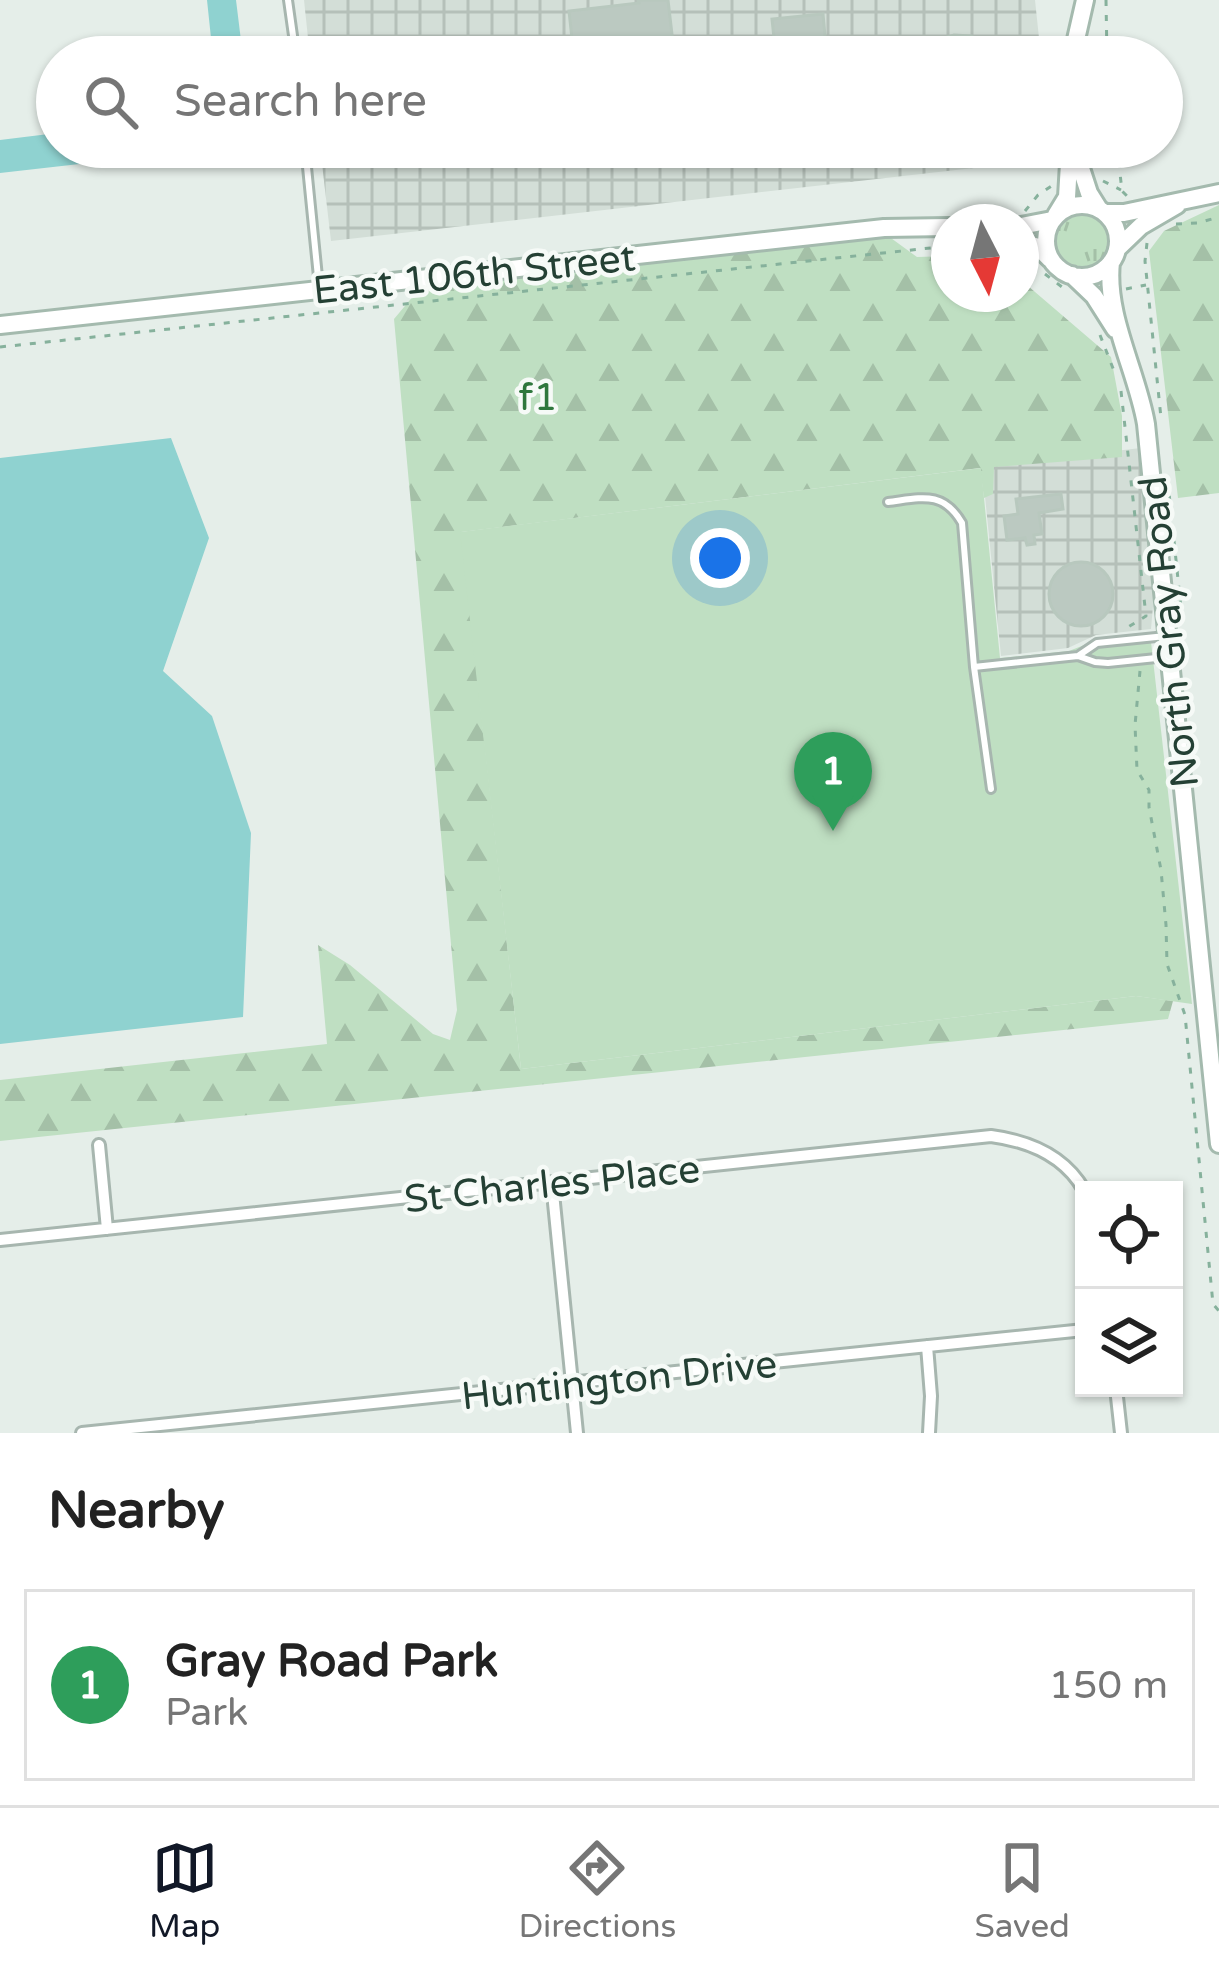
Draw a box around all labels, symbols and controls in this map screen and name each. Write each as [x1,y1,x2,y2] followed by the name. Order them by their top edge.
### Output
[36,36,1183,168] search box
[78,69,144,135] icon: search
[174,75,427,129] text: Search here
[931,204,1039,312] north arrow
[311,234,638,315] street label: East 106th Street
[518,374,558,421] park label: f1
[1130,474,1209,790] street label: North Gray Road
[690,528,750,588] your location
[794,732,872,831] pin: 1
[402,1146,702,1223] street label: St Charles Place
[1075,1181,1183,1397] map controls
[1075,1181,1183,1289] button: locate
[1075,1289,1183,1397] button: layers
[459,1341,779,1420] street label: Huntington Drive
[48,1480,225,1542] text: Nearby
[165,1635,498,1689] text: Gray Road Park
[78,1662,102,1709] text: 1
[1049,1662,1168,1709] text: 150 m
[165,1689,248,1736] text: Park
[149,1835,220,1946] tab: Map
[518,1835,676,1946] tab: Directions
[975,1835,1070,1946] tab: Saved

